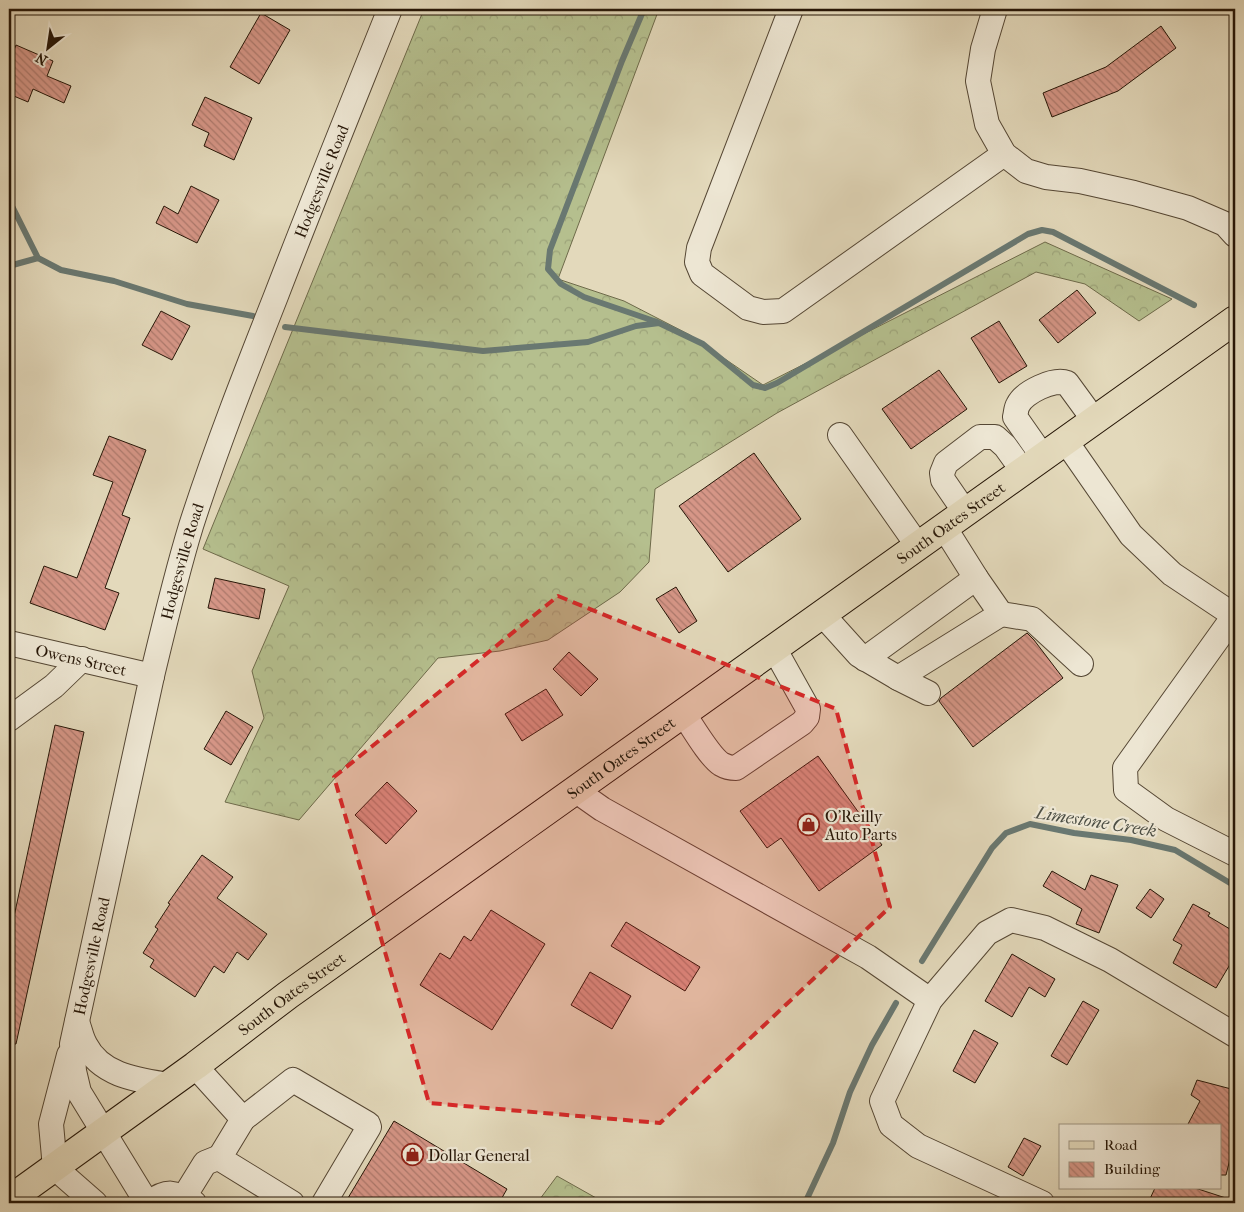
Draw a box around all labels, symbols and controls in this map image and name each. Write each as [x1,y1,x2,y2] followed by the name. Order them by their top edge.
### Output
[22,22,72,72] north arrow
[33,49,51,69] text: N
[290,122,352,241] street label: Hodgesville Road
[893,477,1009,568] street label: South Oates Street
[157,500,207,621] street label: Hodgesville Road
[34,640,129,679] street label: Owens Street
[563,712,679,803] street label: South Oates Street
[1032,802,1158,842] water label: Limestone Creek
[824,807,897,844] place label: O'Reilly Auto Parts
[797,813,821,837] shop icon: O'Reilly Auto Parts
[69,895,113,1017] street label: Hodgesville Road
[234,948,349,1039] street label: South Oates Street
[1059,1124,1222,1190] legend
[1104,1136,1138,1154] text: Road
[400,1143,424,1167] shop icon: Dollar General
[428,1146,530,1165] place label: Dollar General
[1104,1160,1161,1178] text: Building

